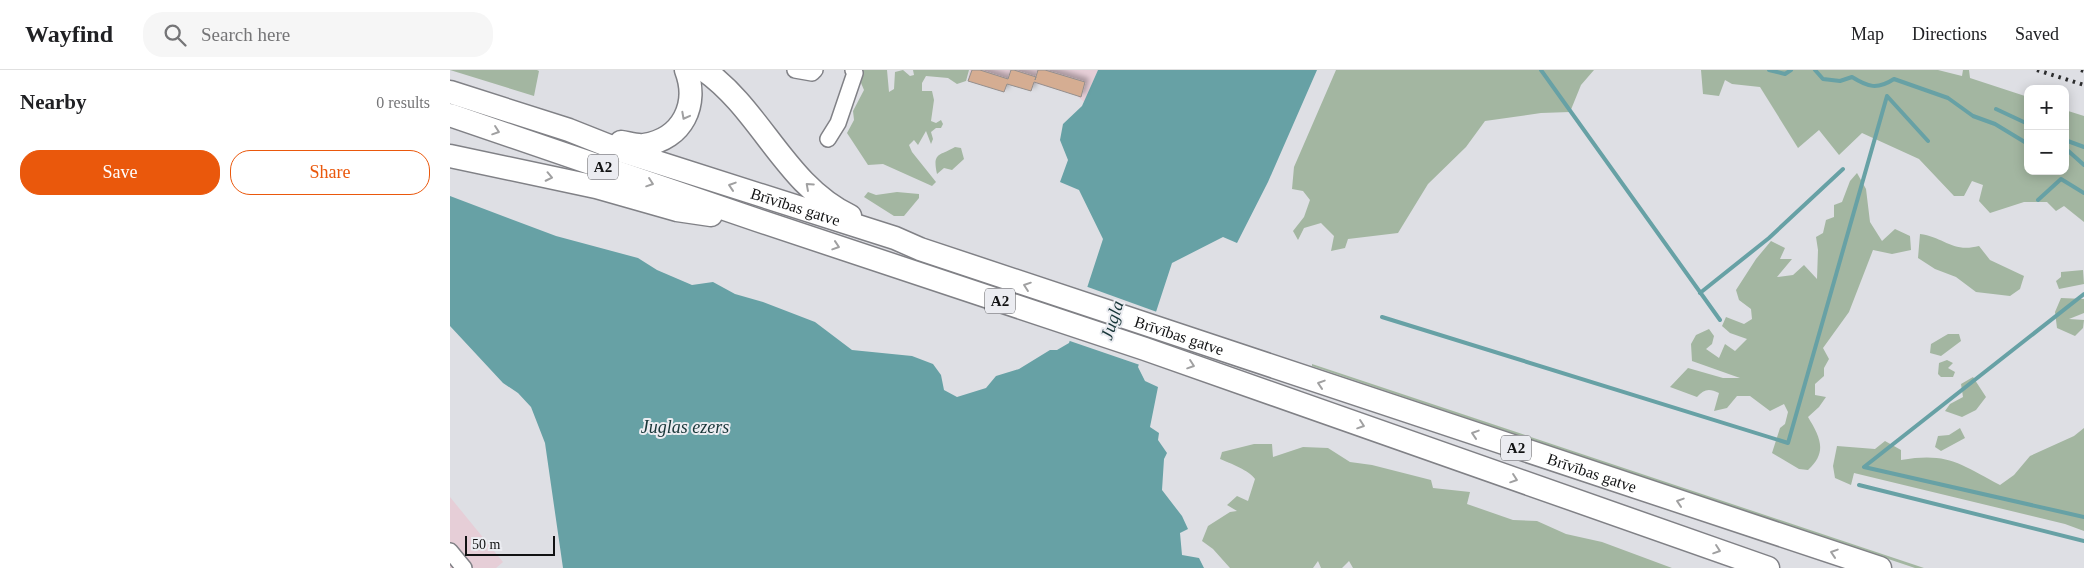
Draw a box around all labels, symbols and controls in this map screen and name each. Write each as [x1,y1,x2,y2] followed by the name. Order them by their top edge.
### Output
[143,12,493,57] search box
[25,21,113,47] text: Wayfind
[161,21,189,49] icon: search
[201,24,290,45] text: Search here
[1851,24,1884,44] text: Map
[1912,24,1987,44] text: Directions
[2015,24,2059,44] text: Saved
[2024,85,2069,175] map controls
[2024,85,2069,130] button: +
[20,90,87,114] text: Nearby
[376,94,430,111] text: 0 results
[681,111,691,120] one-way arrow
[491,125,500,135] one-way arrow
[2024,130,2069,175] button: −
[20,150,220,195] button: Save
[230,150,430,195] button: Share
[588,154,618,180] road number: A2
[544,171,553,182] one-way arrow
[645,178,653,188] one-way arrow
[729,182,737,192] one-way arrow
[806,183,815,192] one-way arrow
[749,184,842,228] street label: Brīvības gatve
[832,241,840,251] one-way arrow
[1024,281,1032,291] one-way arrow
[985,288,1015,314] road number: A2
[1096,298,1128,342] water label: Jugla
[1133,312,1226,358] street label: Brīvības gatve
[1186,359,1195,369] one-way arrow
[1317,379,1326,389] one-way arrow
[641,417,729,437] water label: Juglas ezers
[1356,419,1364,429] one-way arrow
[1472,430,1480,440] one-way arrow
[1501,436,1531,460] road number: A2
[1545,450,1639,495] street label: Brīvības gatve
[1509,473,1518,483] one-way arrow
[1676,497,1684,507] one-way arrow
[465,533,555,556] scale bar
[472,537,500,552] text: 50 m
[1712,544,1721,554] one-way arrow
[1830,548,1839,558] one-way arrow

